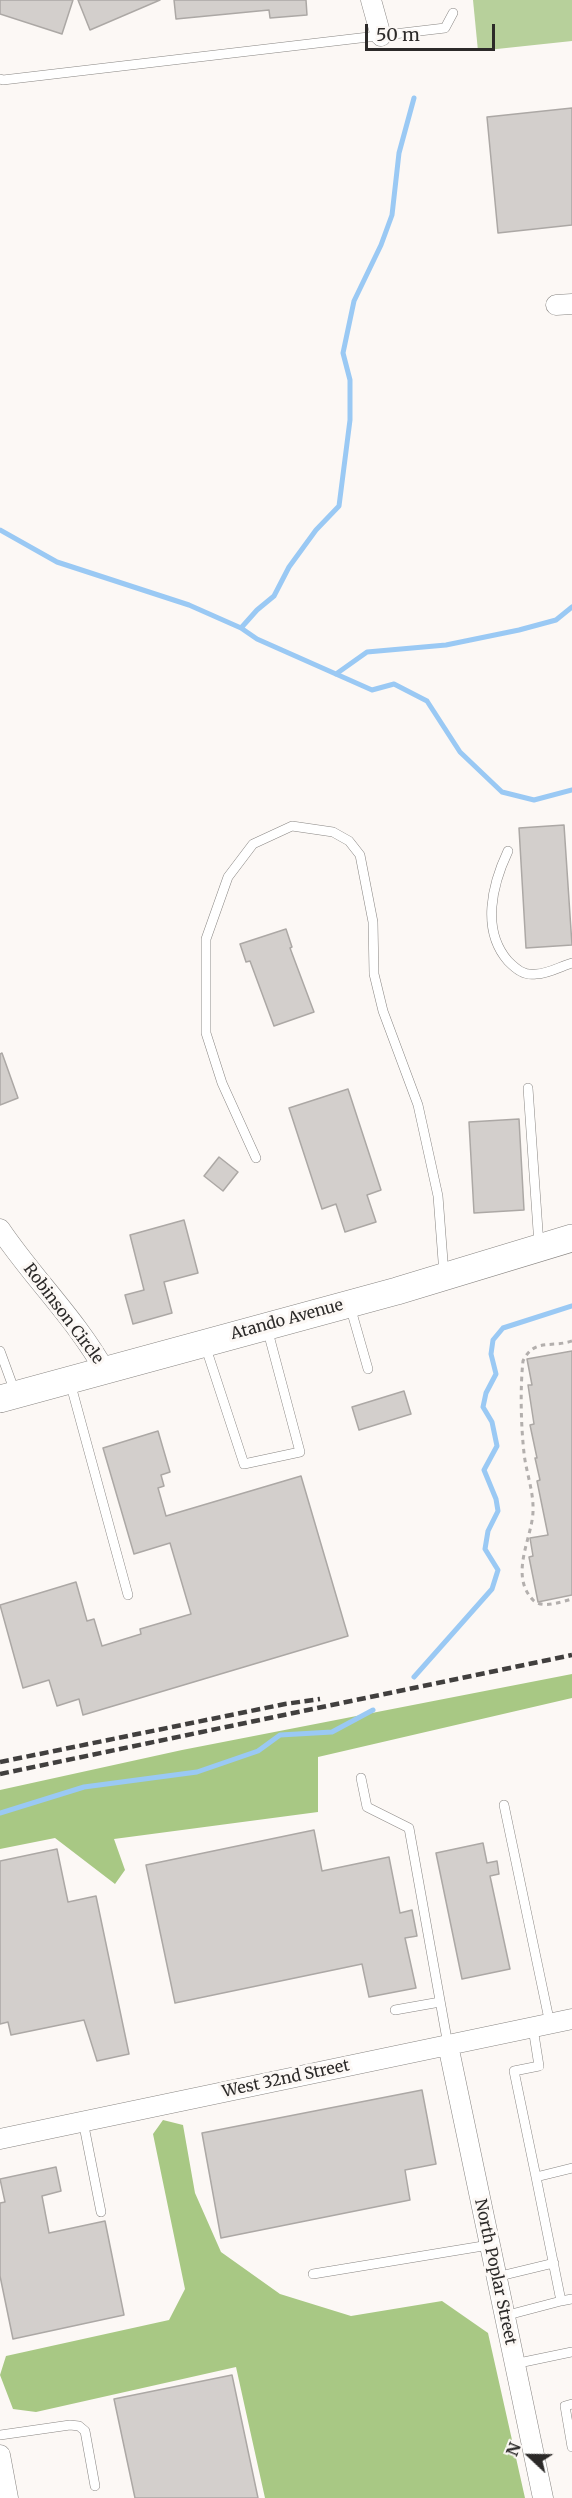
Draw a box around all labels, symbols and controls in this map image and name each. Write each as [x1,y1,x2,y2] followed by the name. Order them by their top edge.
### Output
[368,12,498,50] scale bar
[376,23,420,46] text: 50 m
[19,1260,107,1368] street label: Robinson Circle
[229,1296,345,1344] street label: Atando Avenue
[221,2056,351,2102] street label: West 32nd Street
[470,2197,520,2347] street label: North Poplar Street
[500,2426,560,2486] north arrow
[502,2440,525,2459] text: N

